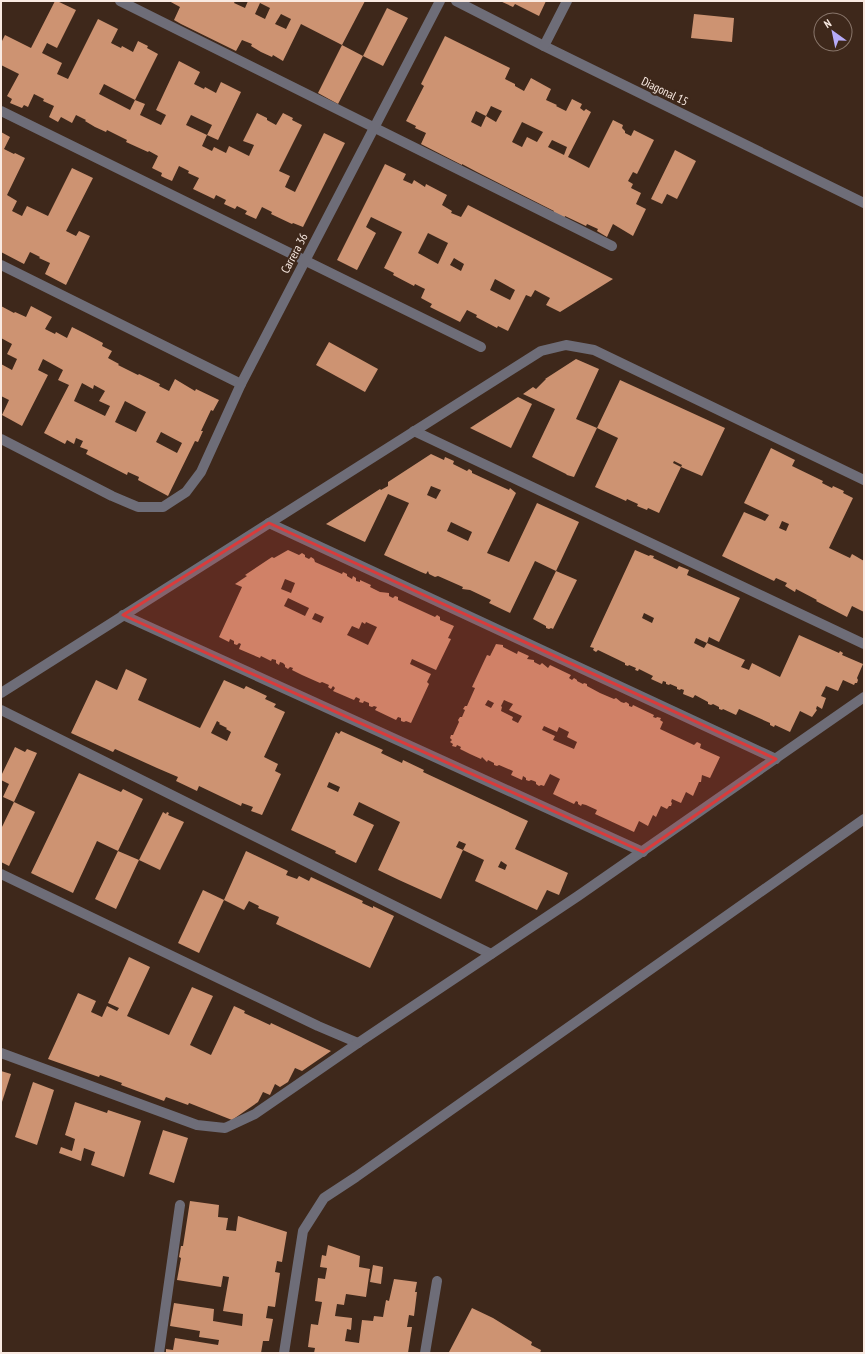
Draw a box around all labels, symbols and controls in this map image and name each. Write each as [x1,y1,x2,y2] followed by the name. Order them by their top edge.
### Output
[813,12,853,52] north arrow
[821,16,834,31] text: N
[639,73,691,109] street label: Diagonal 15
[277,230,311,276] street label: Carrera 36

